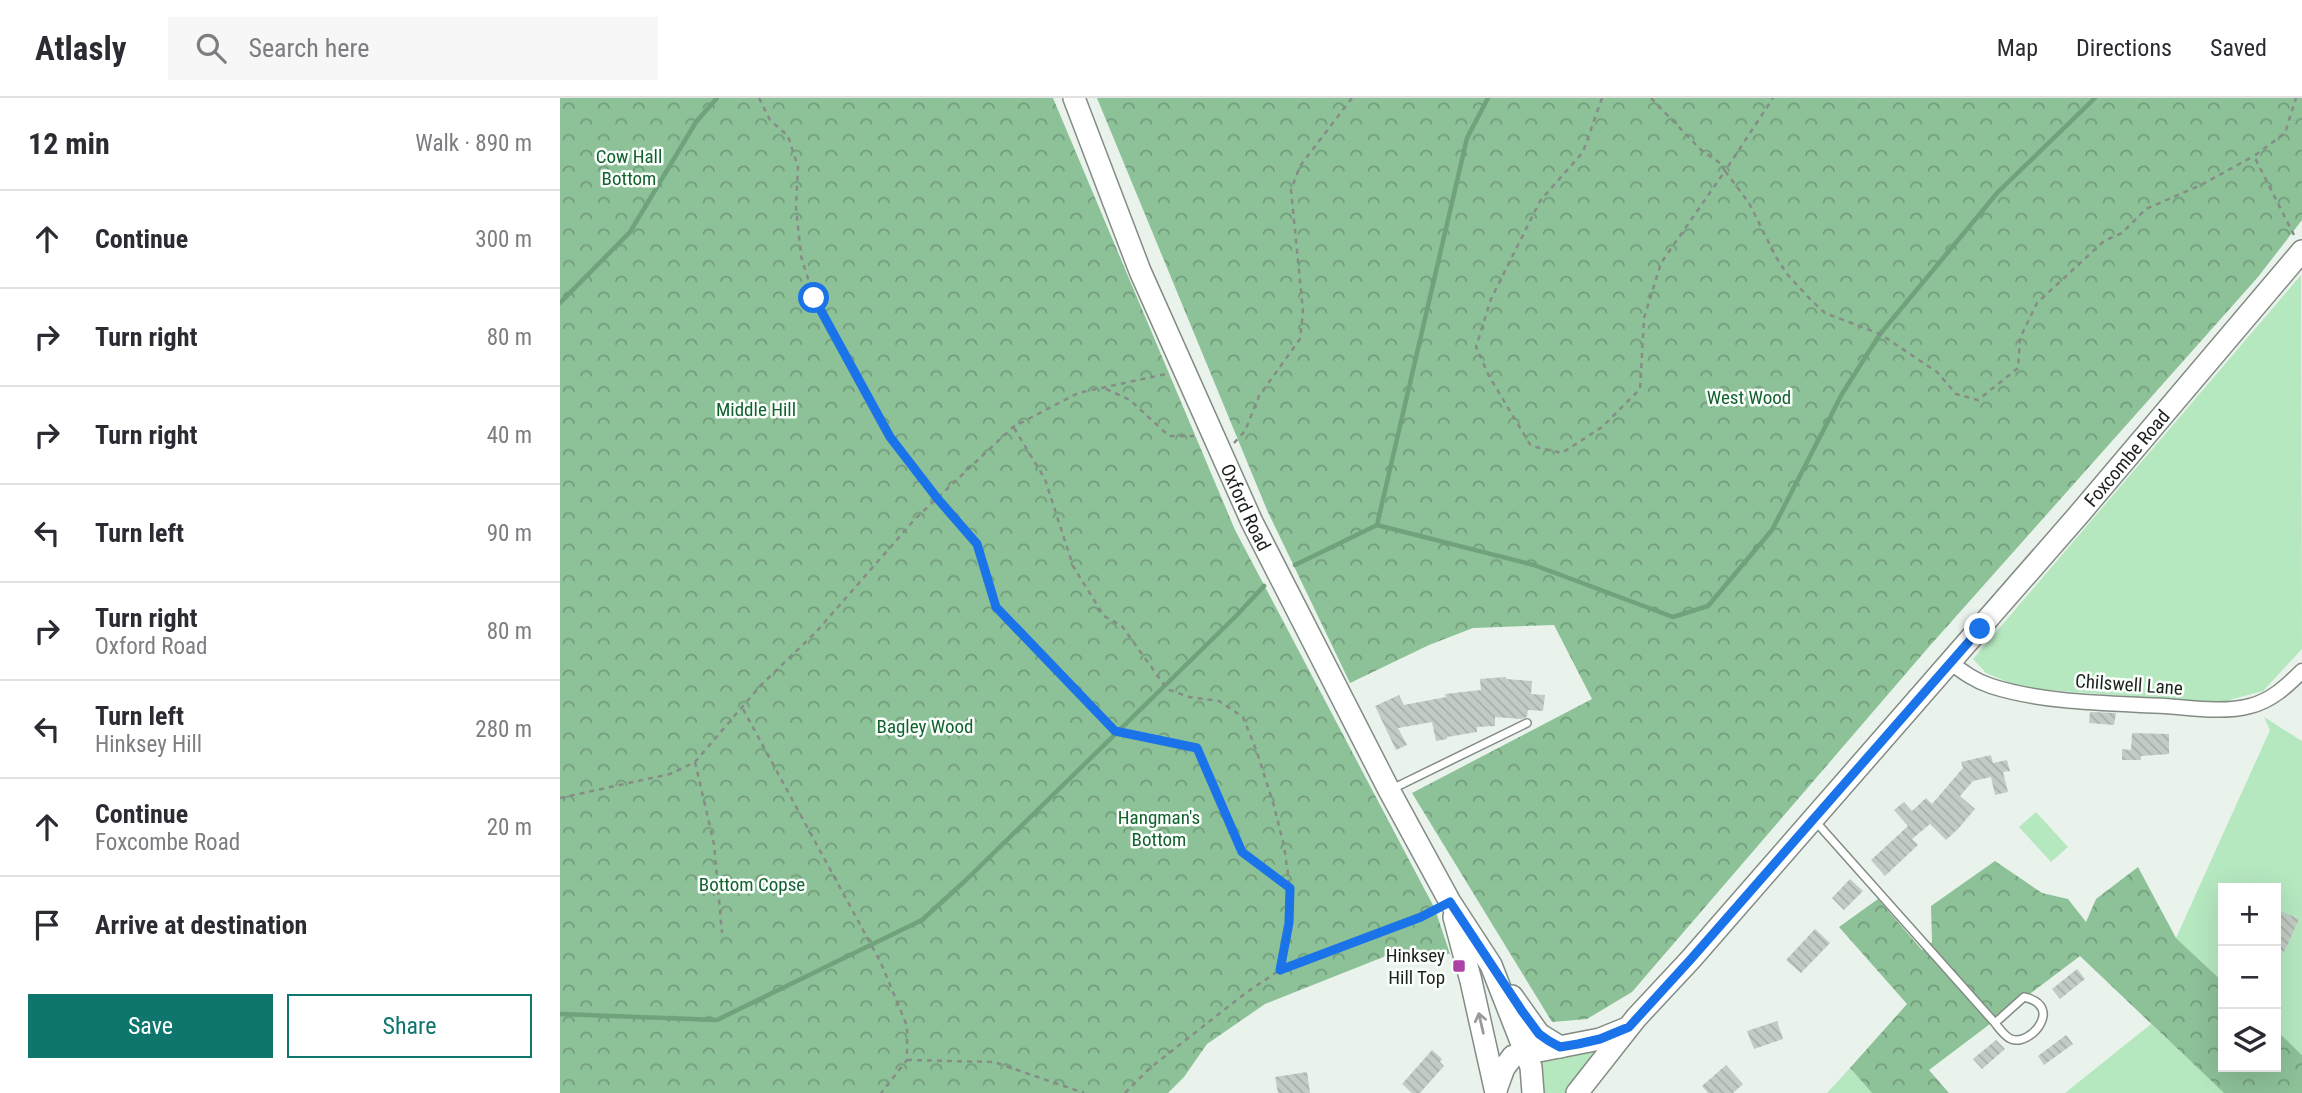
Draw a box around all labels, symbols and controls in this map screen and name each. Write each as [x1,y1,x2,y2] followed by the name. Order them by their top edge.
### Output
[168,17,658,80] search box
[35,29,126,68] text: Atlasly
[192,29,230,67] icon: search
[248,33,369,63] text: Search here
[1997,34,2038,62] text: Map
[2076,34,2172,62] text: Directions
[2210,34,2267,62] text: Saved
[28,126,110,161] text: 12 min
[415,130,532,157] text: Walk · 890 m
[596,145,662,190] park label: Cow Hall Bottom
[28,220,66,258] icon: ahead
[95,224,188,254] text: Continue
[475,226,532,253] text: 300 m
[798,282,829,313] route start
[28,318,66,356] icon: right
[95,322,197,352] text: Turn right
[487,324,532,351] text: 80 m
[1707,386,1791,409] park label: West Wood
[716,398,796,421] park label: Middle Hill
[2080,405,2175,512] street label: Foxcombe Road
[28,416,66,454] icon: right
[95,420,197,450] text: Turn right
[487,422,532,449] text: 40 m
[1216,460,1276,555] street label: Oxford Road
[28,514,66,552] icon: left
[95,518,184,548] text: Turn left
[487,520,532,547] text: 90 m
[95,603,197,633] text: Turn right
[28,612,66,650] icon: right
[1964,613,1995,644] route end
[487,618,532,645] text: 80 m
[95,633,207,660] text: Oxford Road
[2074,669,2184,700] street label: Chilswell Lane
[95,701,184,731] text: Turn left
[28,710,66,748] icon: left
[877,715,973,738] park label: Bagley Wood
[475,716,532,743] text: 280 m
[95,731,202,758] text: Hinksey Hill
[95,799,188,829] text: Continue
[1118,806,1200,851] park label: Hangman's Bottom
[28,808,66,846] icon: ahead
[487,814,532,841] text: 20 m
[95,829,240,856] text: Foxcombe Road
[699,873,805,896] park label: Bottom Copse
[2218,883,2281,1072] map controls
[2218,883,2281,946] button: +
[28,906,66,944] icon: arrive
[95,910,307,940] text: Arrive at destination
[1386,944,1445,989] place label: Hinksey Hill Top
[2218,946,2281,1009] button: −
[1451,958,1467,974] marker: Hinksey Hill Top
[28,994,273,1058] button: Save
[287,994,532,1058] button: Share
[2218,1009,2281,1072] button: layers
[1474,1012,1487,1035] one-way arrow

